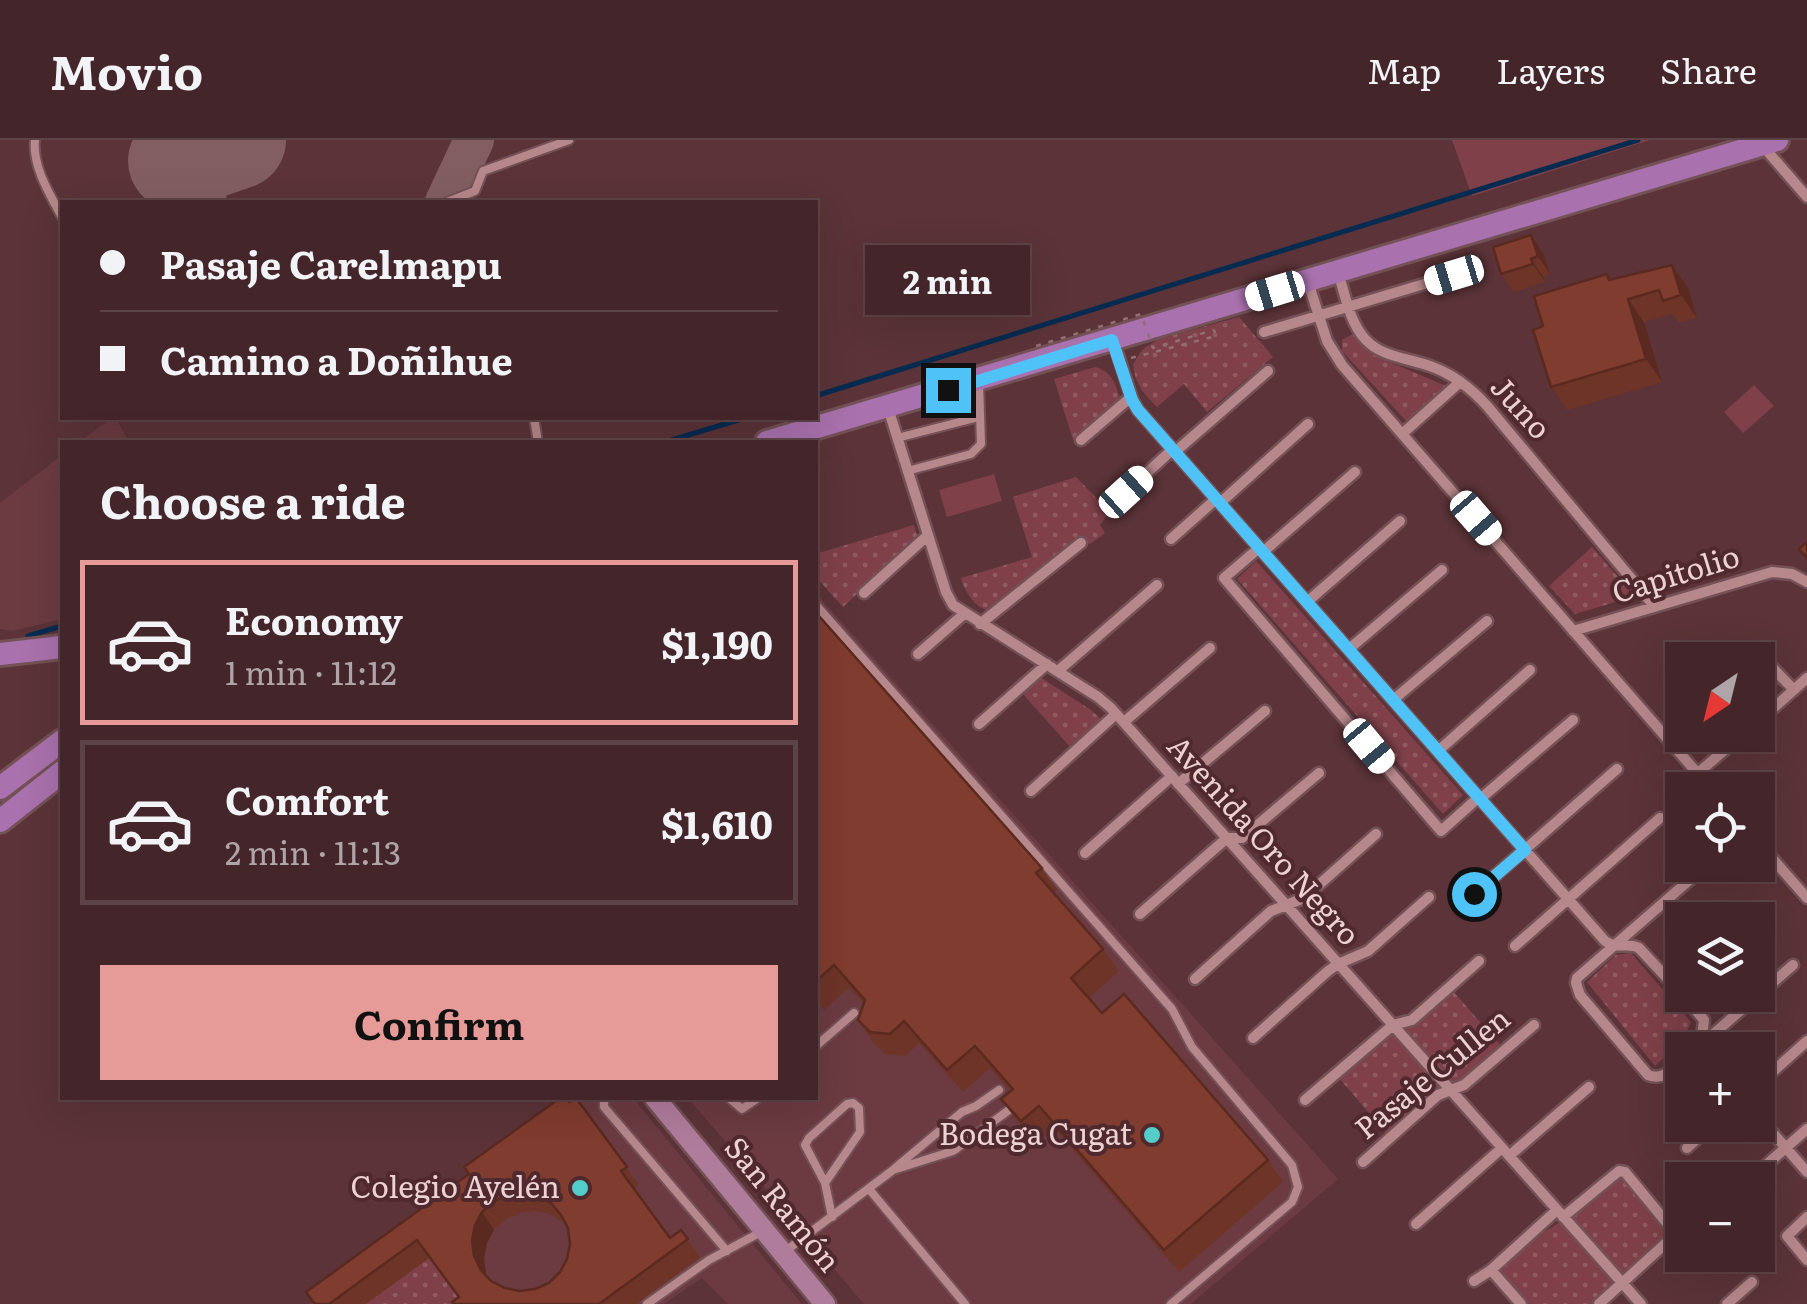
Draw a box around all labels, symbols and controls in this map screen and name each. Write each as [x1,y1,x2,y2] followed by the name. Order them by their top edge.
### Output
[50,34,203,105] text: Movio
[1367,43,1441,95] text: Map
[1496,43,1605,95] text: Layers
[1660,43,1757,95] text: Share
[160,234,502,291] text: Pasaje Carelmapu
[866,245,1030,315] callout: 2 min
[1421,252,1487,298] car
[903,256,992,304] text: 2 min
[1242,268,1308,314] car
[160,330,513,387] text: Camino a Doñihue
[1482,364,1563,448] street label: Juno
[926,368,971,413] route end
[1094,461,1158,523] car
[100,466,406,533] text: Choose a ride
[1445,486,1507,550] car
[1606,532,1744,612] street label: Capitolio
[225,590,403,647] text: Economy
[105,598,195,688] icon: car
[661,614,773,671] text: $1,190
[1665,642,1775,752] north arrow
[1665,642,1775,1272] map controls
[225,647,397,695] text: 1 min · 11:12
[1338,713,1400,779] car
[1159,724,1372,954] street label: Avenida Oro Negro
[225,770,389,827] text: Comfort
[1665,772,1775,882] button: locate
[105,778,195,868] icon: car
[661,794,773,851] text: $1,610
[225,827,401,875] text: 2 min · 11:13
[1452,872,1497,917] route start
[1665,902,1775,1012] button: layers
[100,965,778,1080] button: Confirm
[1344,995,1518,1148] street label: Pasaje Cullen
[1665,1032,1775,1142] button: +
[939,1110,1132,1154] place label: Bodega Cugat
[1141,1124,1163,1146] marker: Bodega Cugat
[716,1126,853,1280] street label: San Ramón
[1665,1162,1775,1272] button: −
[350,1163,560,1207] place label: Colegio Ayelén
[569,1177,591,1199] marker: Colegio Ayelén

